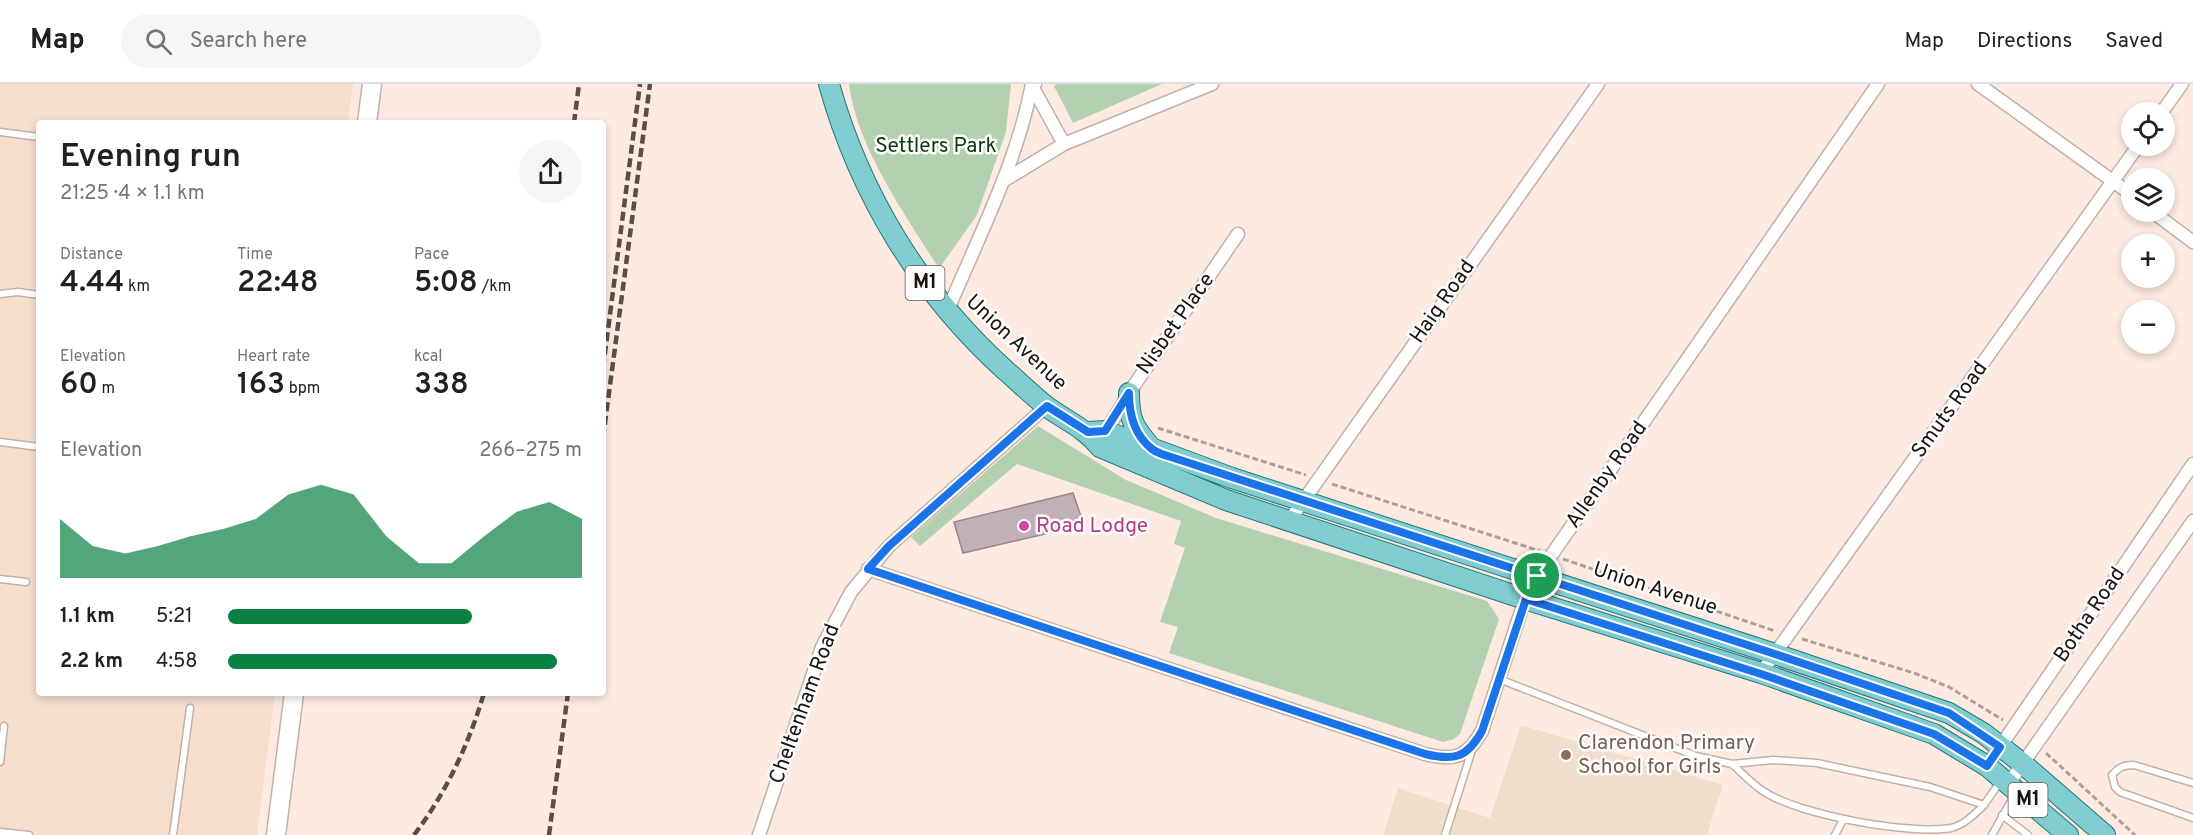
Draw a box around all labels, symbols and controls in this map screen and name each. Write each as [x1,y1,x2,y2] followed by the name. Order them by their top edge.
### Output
[121,14,541,68] search box
[30,23,85,59] text: Map
[142,25,175,58] icon: search
[190,28,307,55] text: Search here
[1904,28,1944,55] text: Map
[1977,28,2072,55] text: Directions
[2105,28,2163,55] text: Saved
[2121,102,2175,354] map controls
[2121,102,2175,156] button: locate
[875,133,997,160] park label: Settlers Park
[60,137,241,179] text: Evening run
[519,140,582,203] button: share
[2121,168,2175,222] button: layers
[60,181,205,207] text: 21:25 · 4 × 1.1 km
[2121,234,2175,288] button: +
[60,245,123,265] text: Distance
[237,245,273,265] text: Time
[414,245,449,265] text: Pace
[1404,255,1482,349] street label: Haig Road
[60,265,124,302] text: 4.44
[237,265,319,302] text: 22:48
[414,265,478,302] text: 5:08
[906,266,944,300] road number: M1
[1131,268,1221,380] street label: Nisbet Place
[124,277,150,297] text: km
[478,277,511,297] text: /km
[959,289,1073,397] street label: Union Avenue
[2121,300,2175,354] button: −
[60,347,126,367] text: Elevation
[237,347,310,367] text: Heart rate
[414,347,442,367] text: kcal
[1906,356,1994,464] street label: Smuts Road
[60,367,98,404] text: 60
[237,367,285,404] text: 163
[414,367,469,404] text: 338
[98,379,115,399] text: m
[285,379,320,399] text: bpm
[1560,416,1654,534] street label: Allenby Road
[60,438,142,464] text: Elevation
[479,438,582,464] text: 266–275 m
[1036,513,1148,540] place label: Road Lodge
[1017,519,1031,533] marker: Road Lodge
[1511,550,1562,601] pin
[1589,556,1721,622] street label: Union Avenue
[1520,559,1553,592] icon: arrive
[2048,562,2132,668] street label: Botha Road
[60,604,115,630] text: 1.1 km
[156,604,193,630] text: 5:21
[764,620,846,788] street label: Cheltenham Road
[60,649,123,675] text: 2.2 km
[156,649,198,675] text: 4:58
[1578,730,1755,781] place label: Clarendon Primary School for Girls
[1559,748,1573,762] marker: Clarendon Primary School for Girls
[2008,783,2048,817] road number: M1

